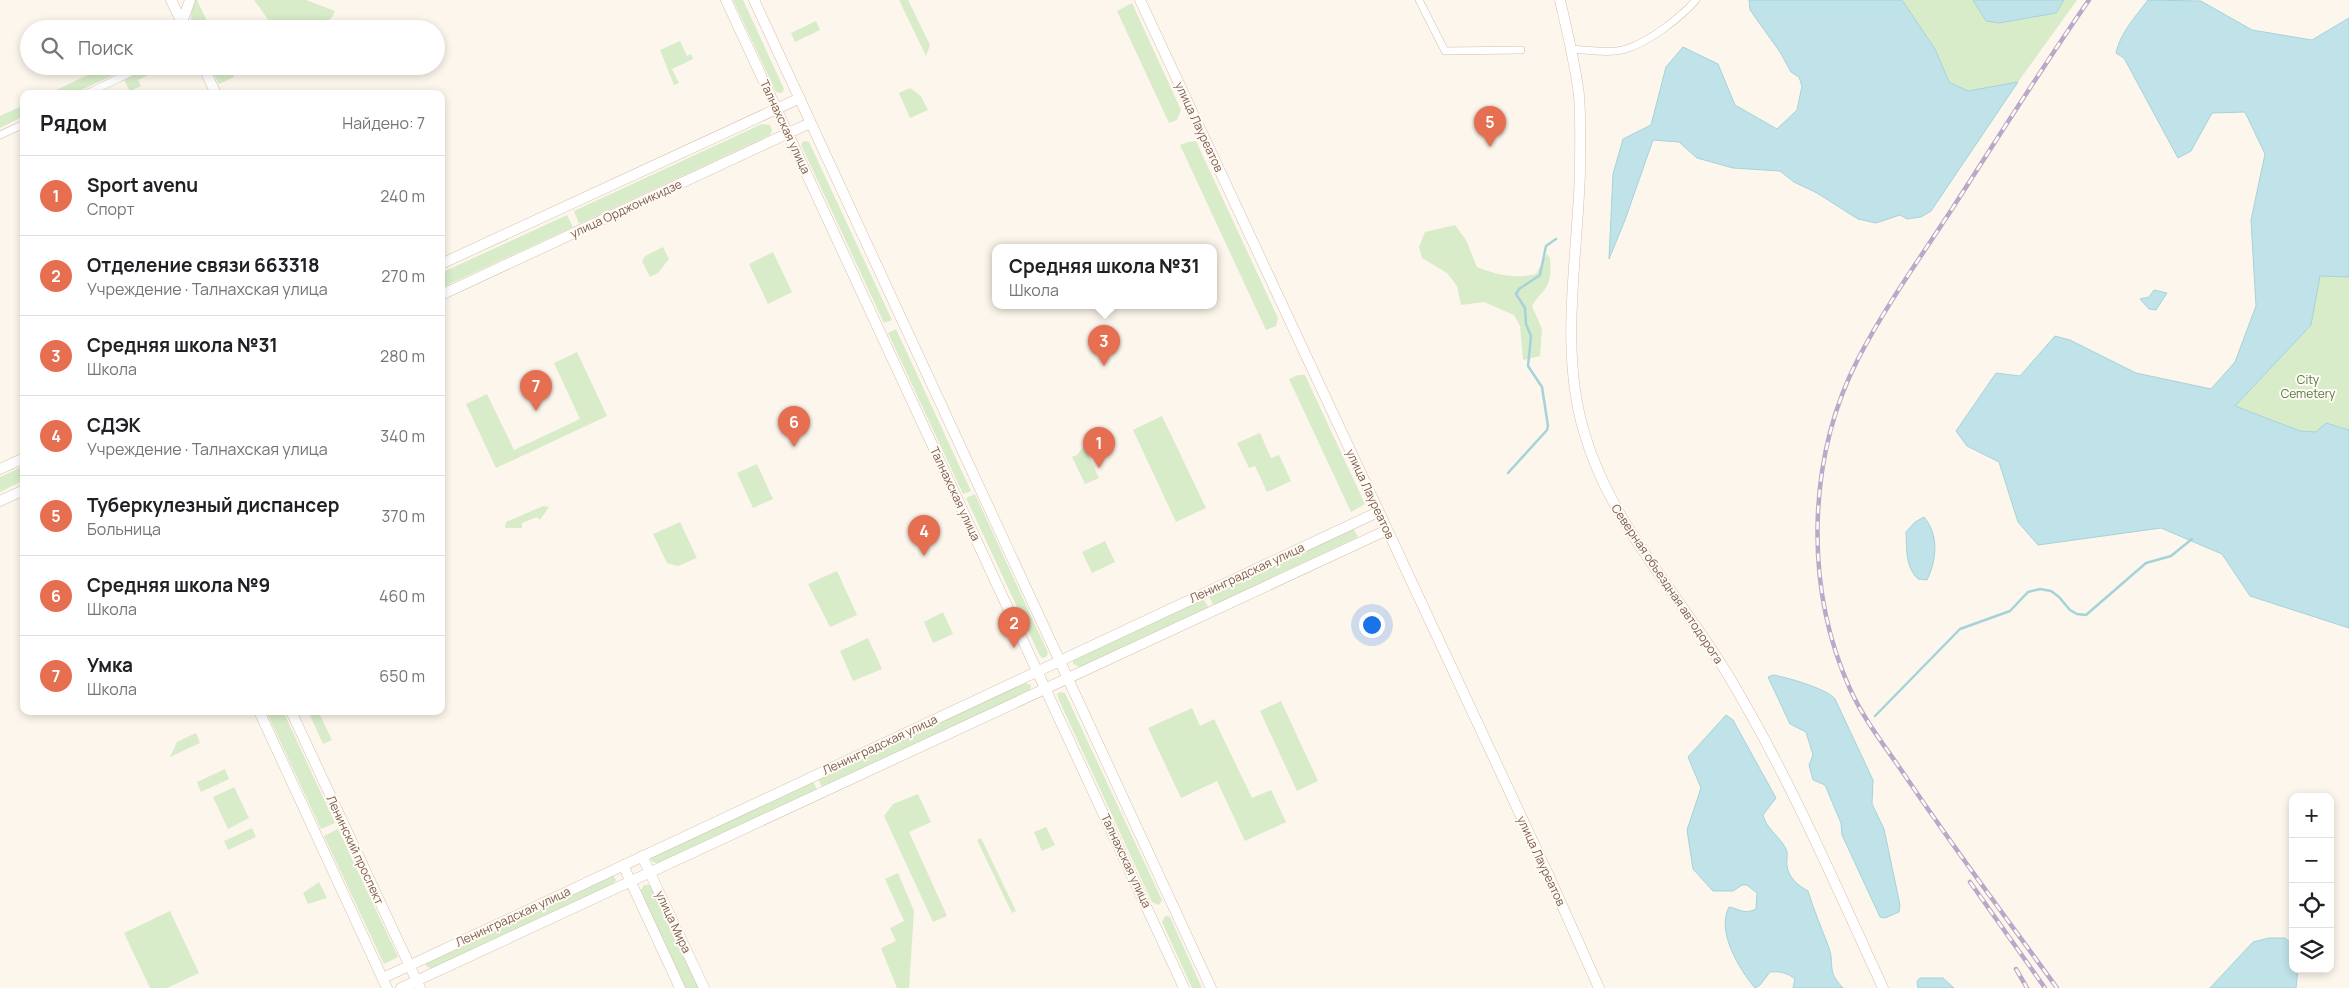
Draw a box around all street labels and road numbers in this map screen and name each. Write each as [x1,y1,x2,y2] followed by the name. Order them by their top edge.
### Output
[756,77,815,177] street label: Талнахская улица
[1171,79,1228,175] street label: улица Лауреатов
[567,175,684,242] street label: улица Орджоникидзе
[926,444,985,544] street label: Талнахская улица
[1342,446,1399,542] street label: улица Лауреатов
[1607,501,1727,667] street label: Северная объездная автодорога
[1186,538,1307,607] street label: Ленинградская улица
[819,710,940,779] street label: Ленинградская улица
[323,792,388,907] street label: Ленинский проспект
[1097,811,1156,911] street label: Талнахская улица
[1513,813,1570,909] street label: улица Лауреатов
[452,882,573,951] street label: Ленинградская улица
[652,888,695,956] street label: улица Мира

